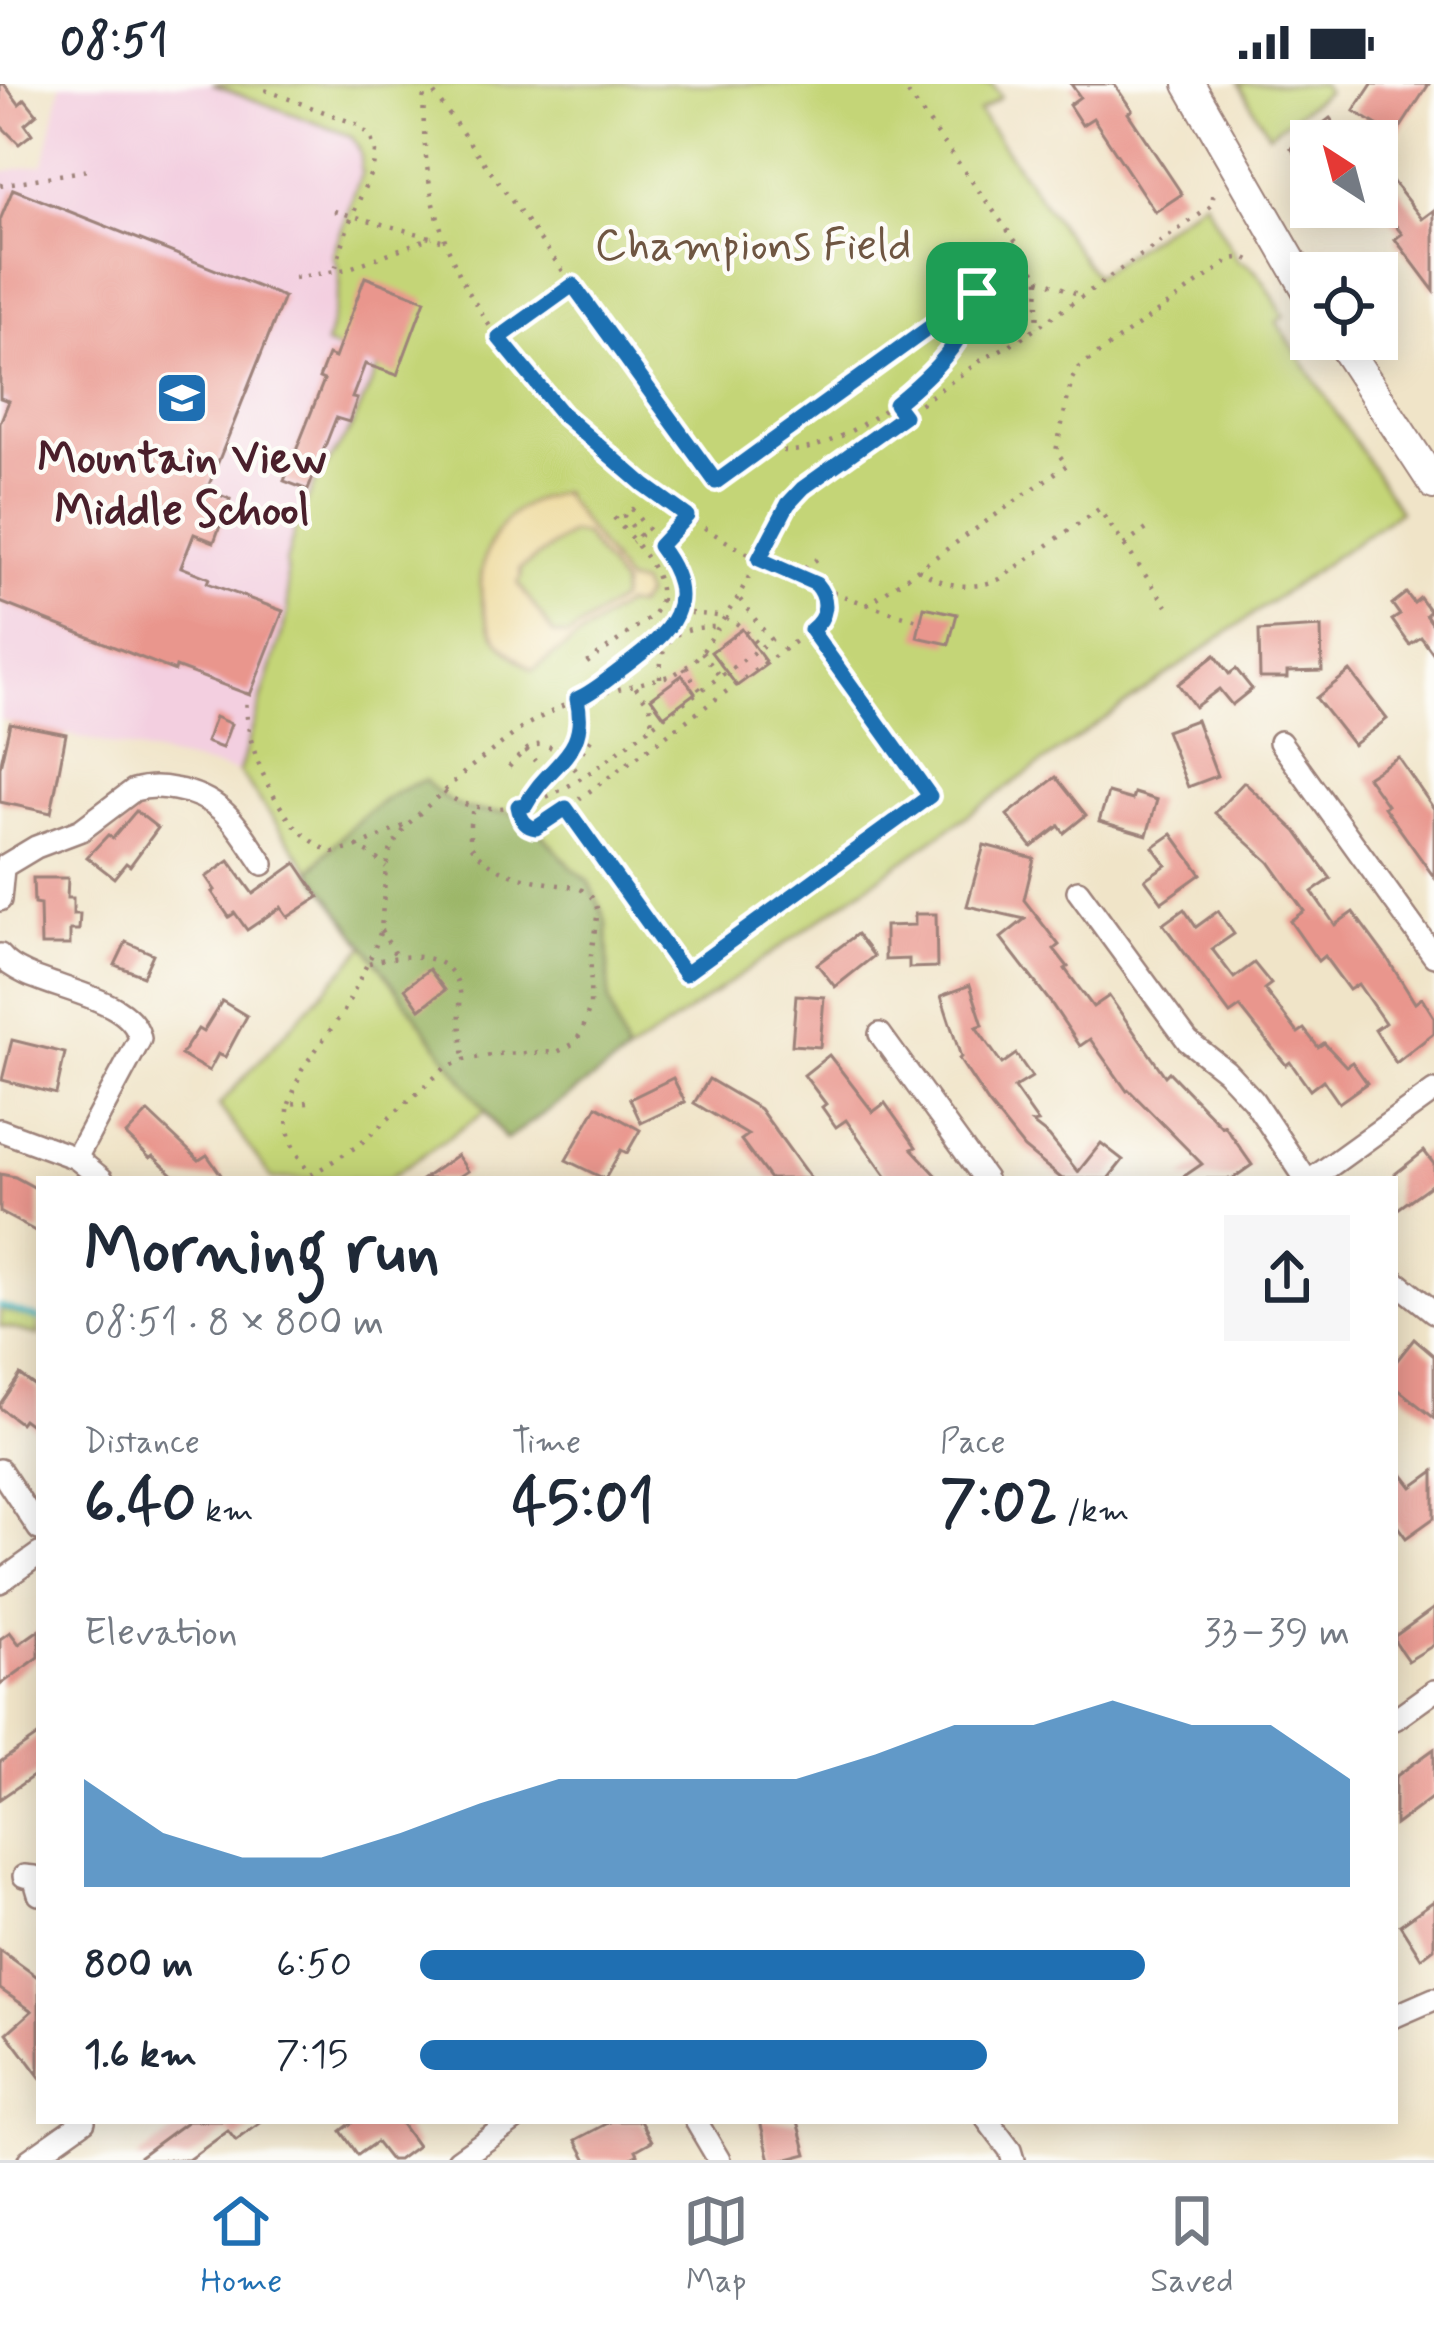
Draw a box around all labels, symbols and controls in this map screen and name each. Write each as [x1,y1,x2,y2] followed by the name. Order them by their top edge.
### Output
[60,13,168,72] text: 08:51
[1290,120,1398,228] north arrow
[1290,120,1398,360] map controls
[594,217,912,276] park label: Champions Field
[926,242,1028,344] pin
[1290,252,1398,360] button: locate
[944,260,1010,326] icon: arrive
[154,370,210,426] school or university icon: Mountain View Middle School
[37,430,327,541] place label: Mountain View Middle School
[84,1210,440,1296] text: Morning run
[1224,1215,1350,1341] button: share
[84,1298,384,1349] text: 08:51 · 8 × 800 m
[84,1421,200,1465] text: Distance
[512,1421,581,1465] text: Time
[940,1421,1006,1465] text: Pace
[84,1465,196,1544] text: 6.40
[512,1465,654,1544] text: 45:01
[940,1465,1058,1544] text: 7:02
[196,1490,254,1534] text: km
[1058,1490,1129,1534] text: /km
[84,1608,238,1659] text: Elevation
[1203,1608,1350,1659] text: 33–39 m
[84,1940,193,1991] text: 800 m
[276,1940,352,1991] text: 6:50
[84,2030,197,2081] text: 1.6 km
[276,2030,348,2081] text: 7:15
[200,2188,282,2304] tab: Home
[683,2188,749,2304] tab: Map
[1150,2188,1234,2304] tab: Saved

